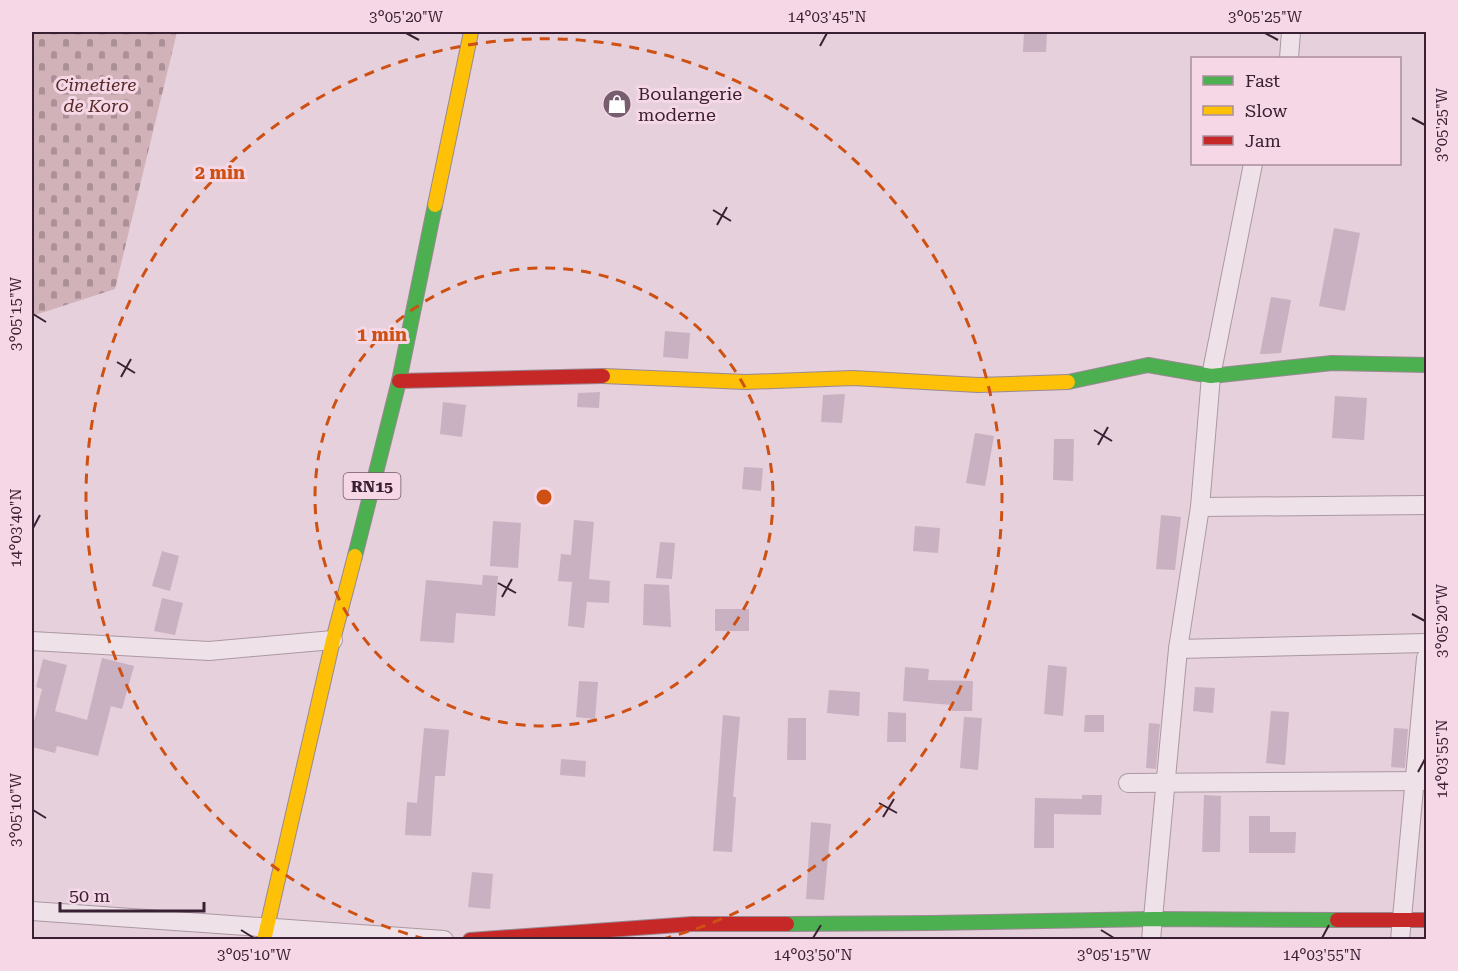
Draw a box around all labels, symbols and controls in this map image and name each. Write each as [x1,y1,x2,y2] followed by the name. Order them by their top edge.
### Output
[369,8,444,26] text: 3°05'20"W
[787,8,867,26] text: 14°03'45"N
[1228,8,1303,26] text: 3°05'25"W
[1191,57,1401,165] legend
[1245,70,1280,91] text: Fast
[56,74,136,116] park label: Cimetiere de Koro
[638,83,742,125] place label: Boulangerie moderne
[1433,87,1451,162] text: 3°05'25"W
[601,88,633,120] shop icon: Boulangerie moderne
[1245,100,1287,121] text: Slow
[1245,130,1281,151] text: Jam
[195,162,245,183] text: 2 min
[7,276,25,351] text: 3°05'15"W
[357,324,407,345] text: 1 min
[344,473,400,499] road number: RN15
[534,487,554,507] centre of rings
[7,488,25,568] text: 14°03'40"N
[1433,583,1451,658] text: 3°05'20"W
[1433,719,1451,799] text: 14°03'55"N
[7,772,25,847] text: 3°05'10"W
[60,875,204,913] scale bar
[69,885,110,906] text: 50 m
[217,946,292,964] text: 3°05'10"W
[773,946,853,964] text: 14°03'50"N
[1077,946,1152,964] text: 3°05'15"W
[1282,946,1362,964] text: 14°03'55"N

